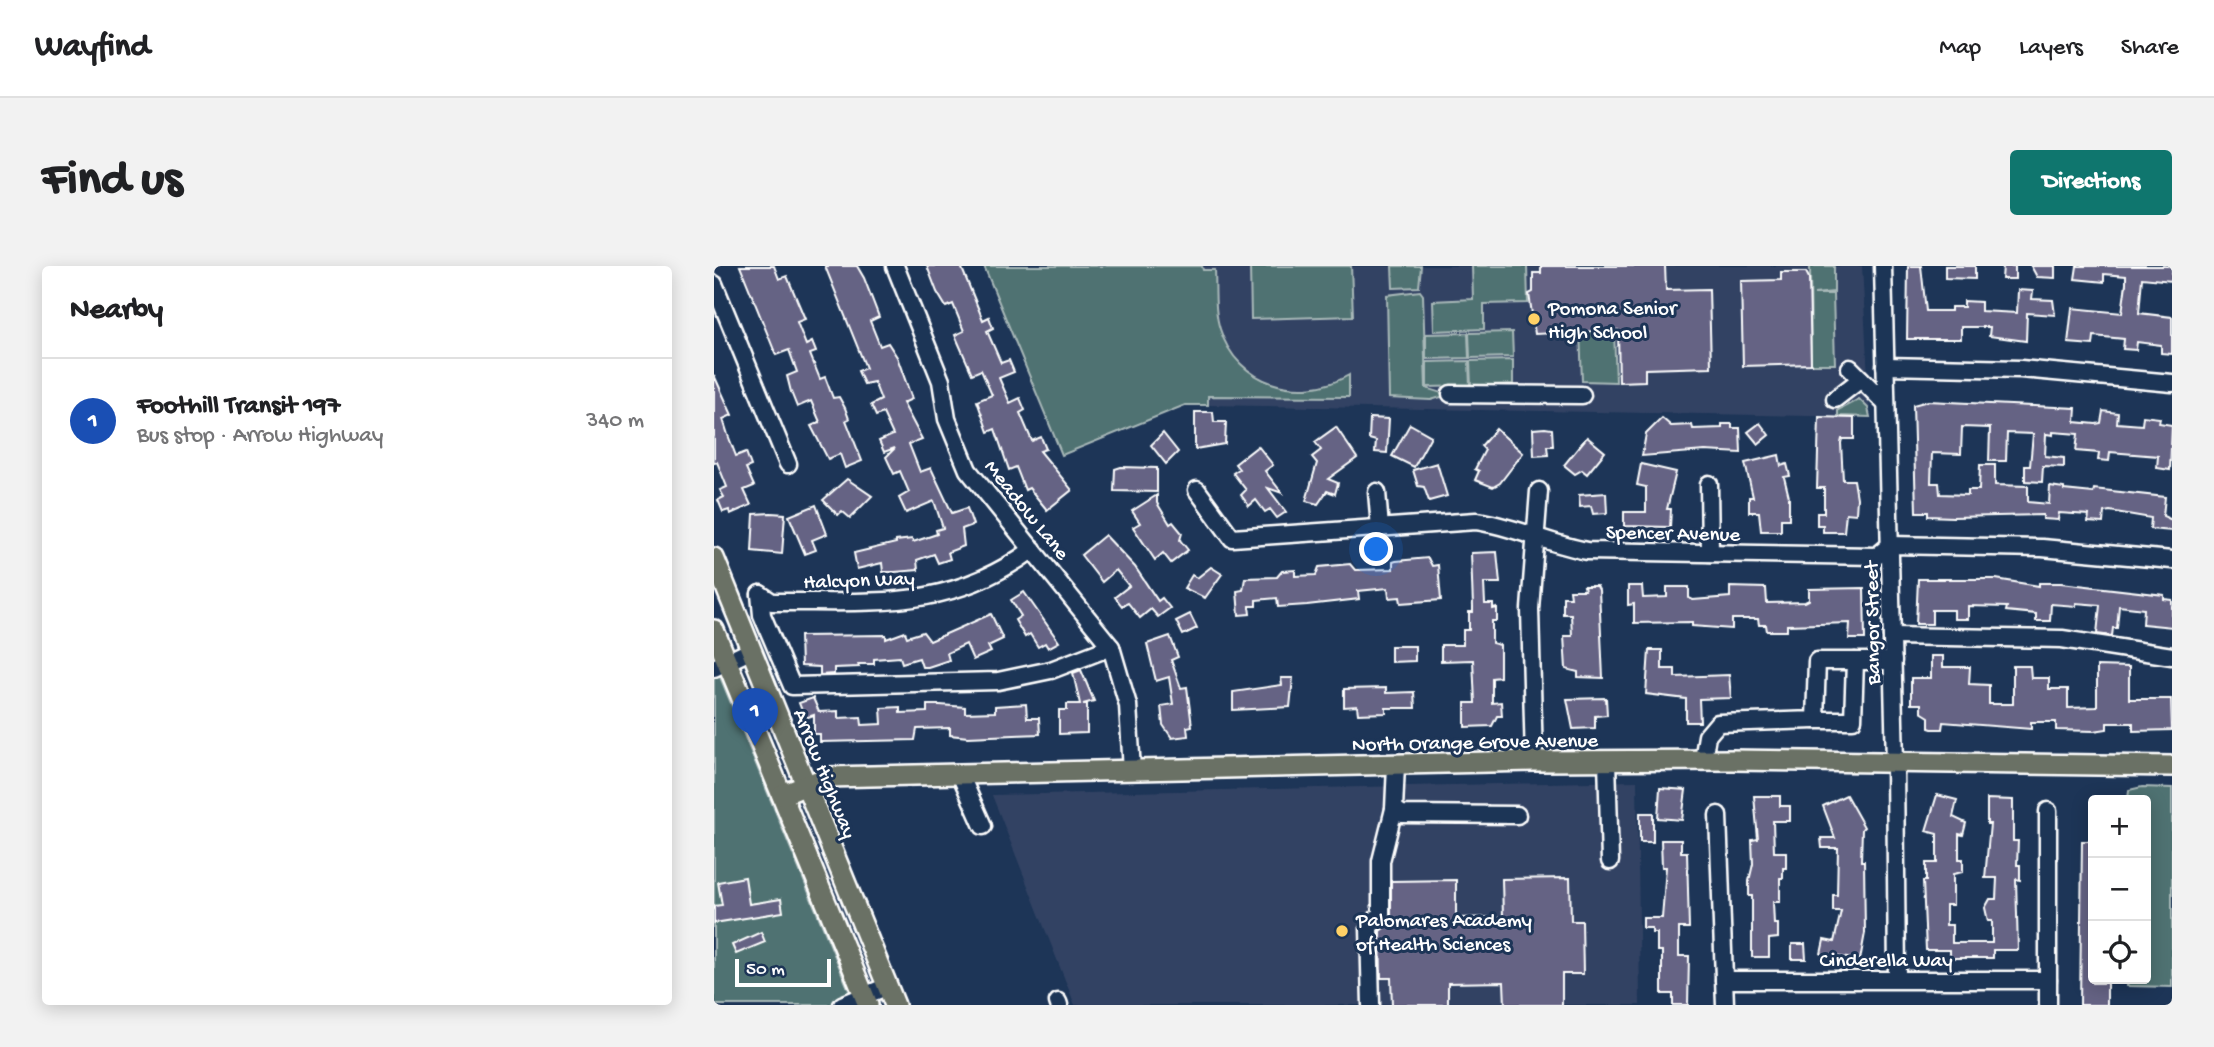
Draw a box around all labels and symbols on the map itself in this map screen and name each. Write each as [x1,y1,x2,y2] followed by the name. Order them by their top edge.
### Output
[1547,298,1678,347] place label: Pomona Senior High School
[1526,311,1542,327] marker: Pomona Senior High School
[977,456,1074,567] street label: Meadow Lane
[1606,522,1742,549] street label: Spencer Avenue
[1359,532,1393,566] your location
[1861,558,1888,686] street label: Bangor Street
[803,568,915,597] street label: Halcyon Way
[732,688,778,746] pin: 1
[785,706,860,843] street label: Arrow Highway
[1352,730,1599,759] street label: North Orange Grove Avenue
[1355,910,1532,959] place label: Palomares Academy of Health Sciences
[1334,923,1350,939] marker: Palomares Academy of Health Sciences
[1819,950,1953,975] street label: Cinderella Way
[735,956,831,988] scale bar

